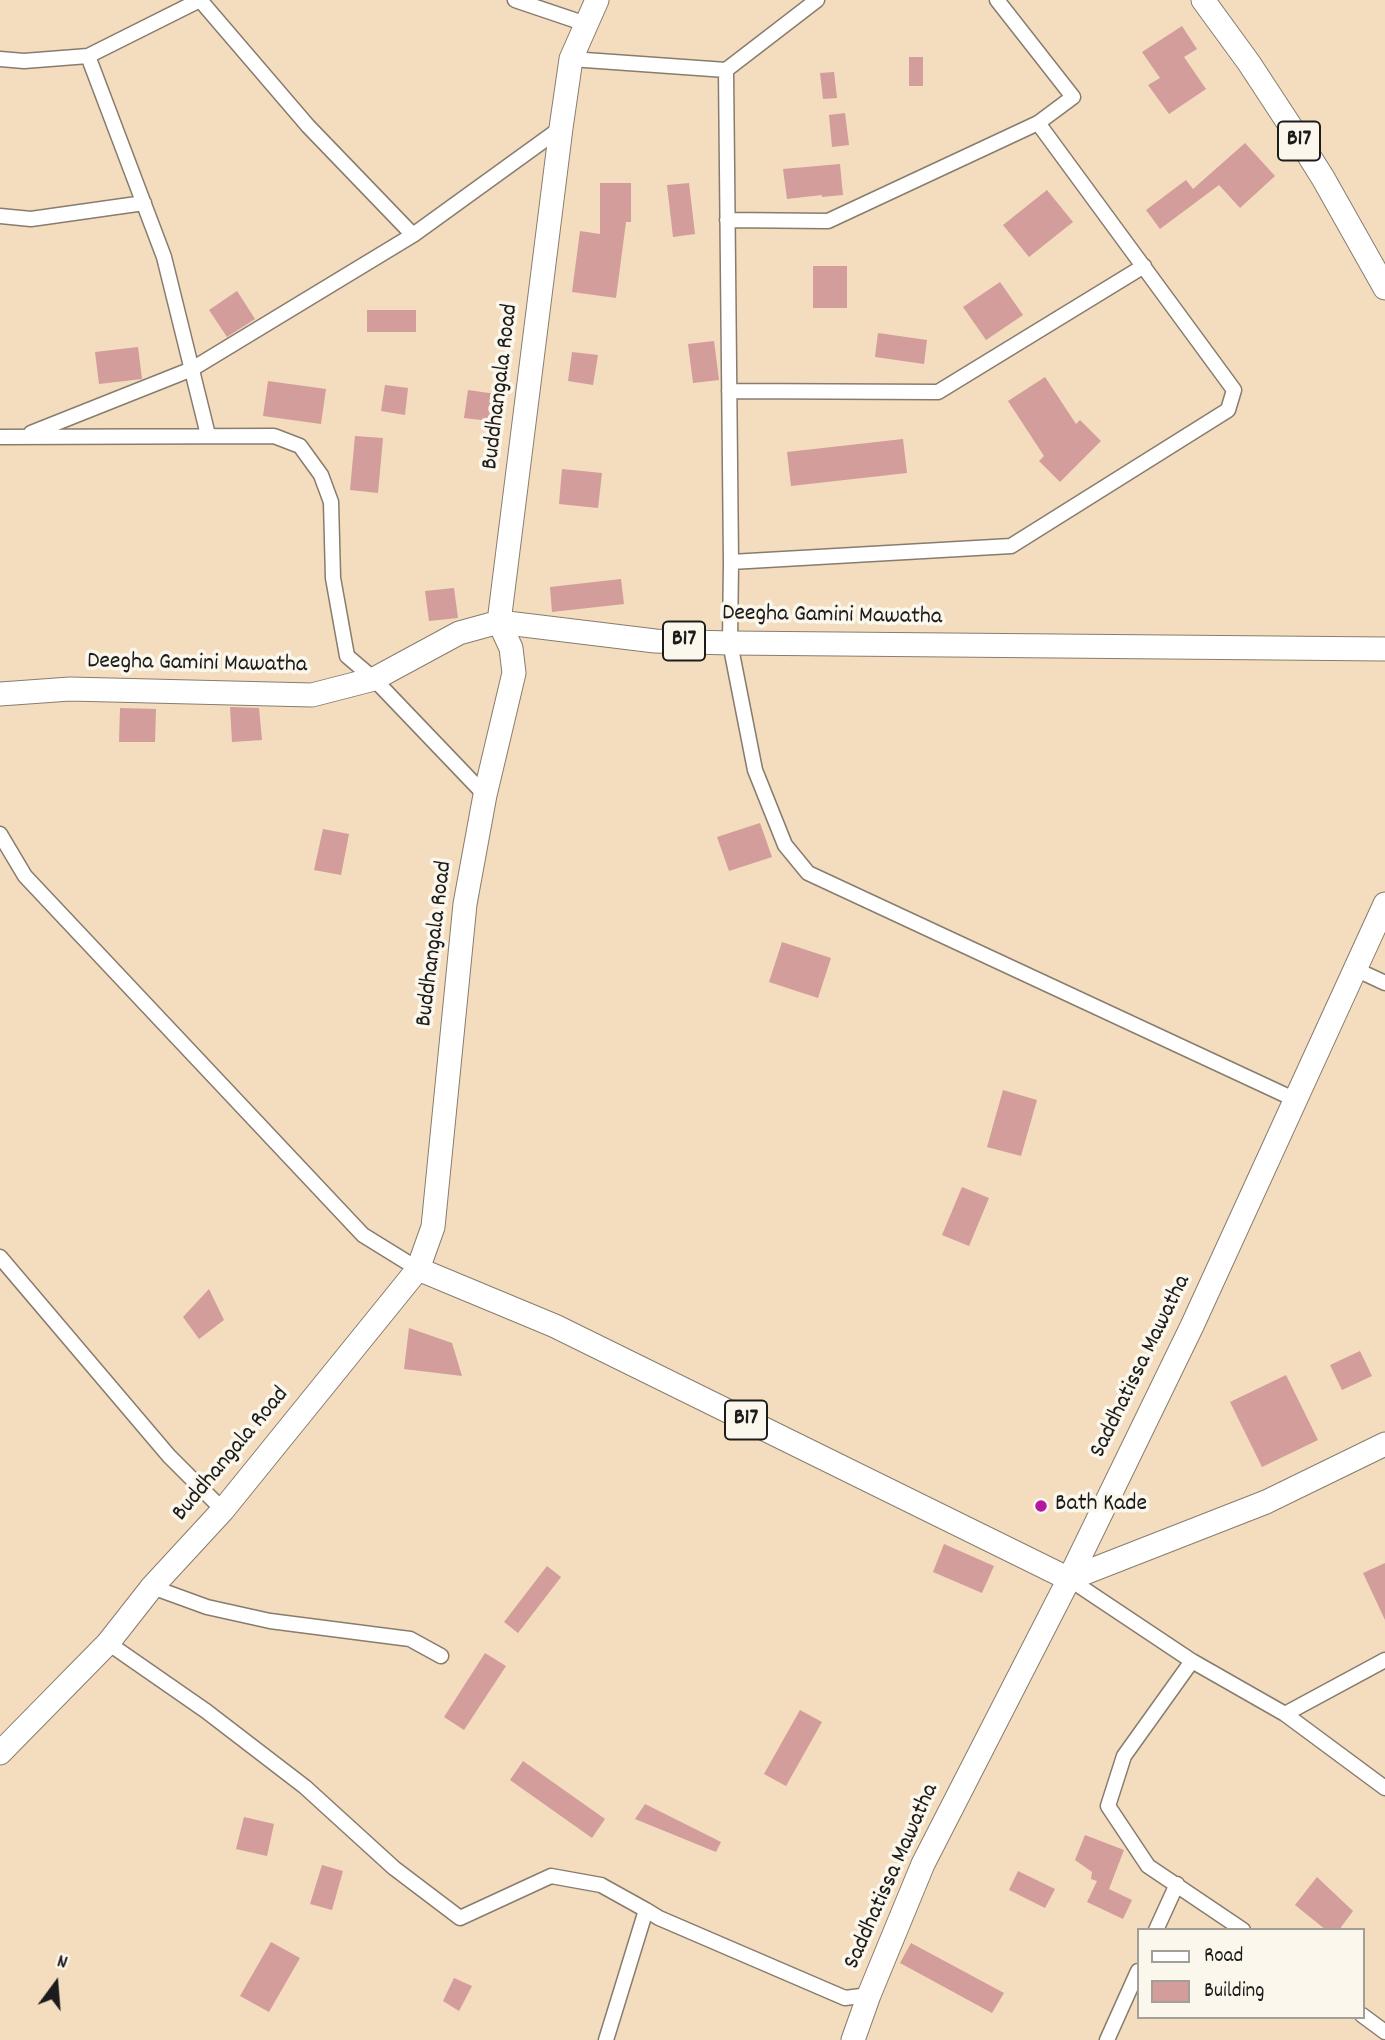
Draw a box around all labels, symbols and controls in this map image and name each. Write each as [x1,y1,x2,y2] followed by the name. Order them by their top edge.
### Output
[1278,122,1320,160] road number: B17
[478,303,526,471] street label: Buddhangala Road
[722,601,942,633] street label: Deegha Gamini Mawatha
[663,622,705,660] road number: B17
[87,649,307,681] street label: Deegha Gamini Mawatha
[412,860,460,1028] street label: Buddhangala Road
[1085,1271,1199,1463] street label: Saddhatissa Mawatha
[167,1382,297,1528] street label: Buddhangala Road
[725,1400,767,1440] road number: B17
[1055,1492,1147,1520] place label: Bath Kade
[1033,1498,1049,1514] marker: Bath Kade
[839,1780,947,1974] street label: Saddhatissa Mawatha
[1136,1928,1364,2019] legend
[1204,1942,1243,1972] text: Road
[21,1949,91,2019] north arrow
[54,1949,70,1978] text: N
[1204,1977,1264,2007] text: Building

